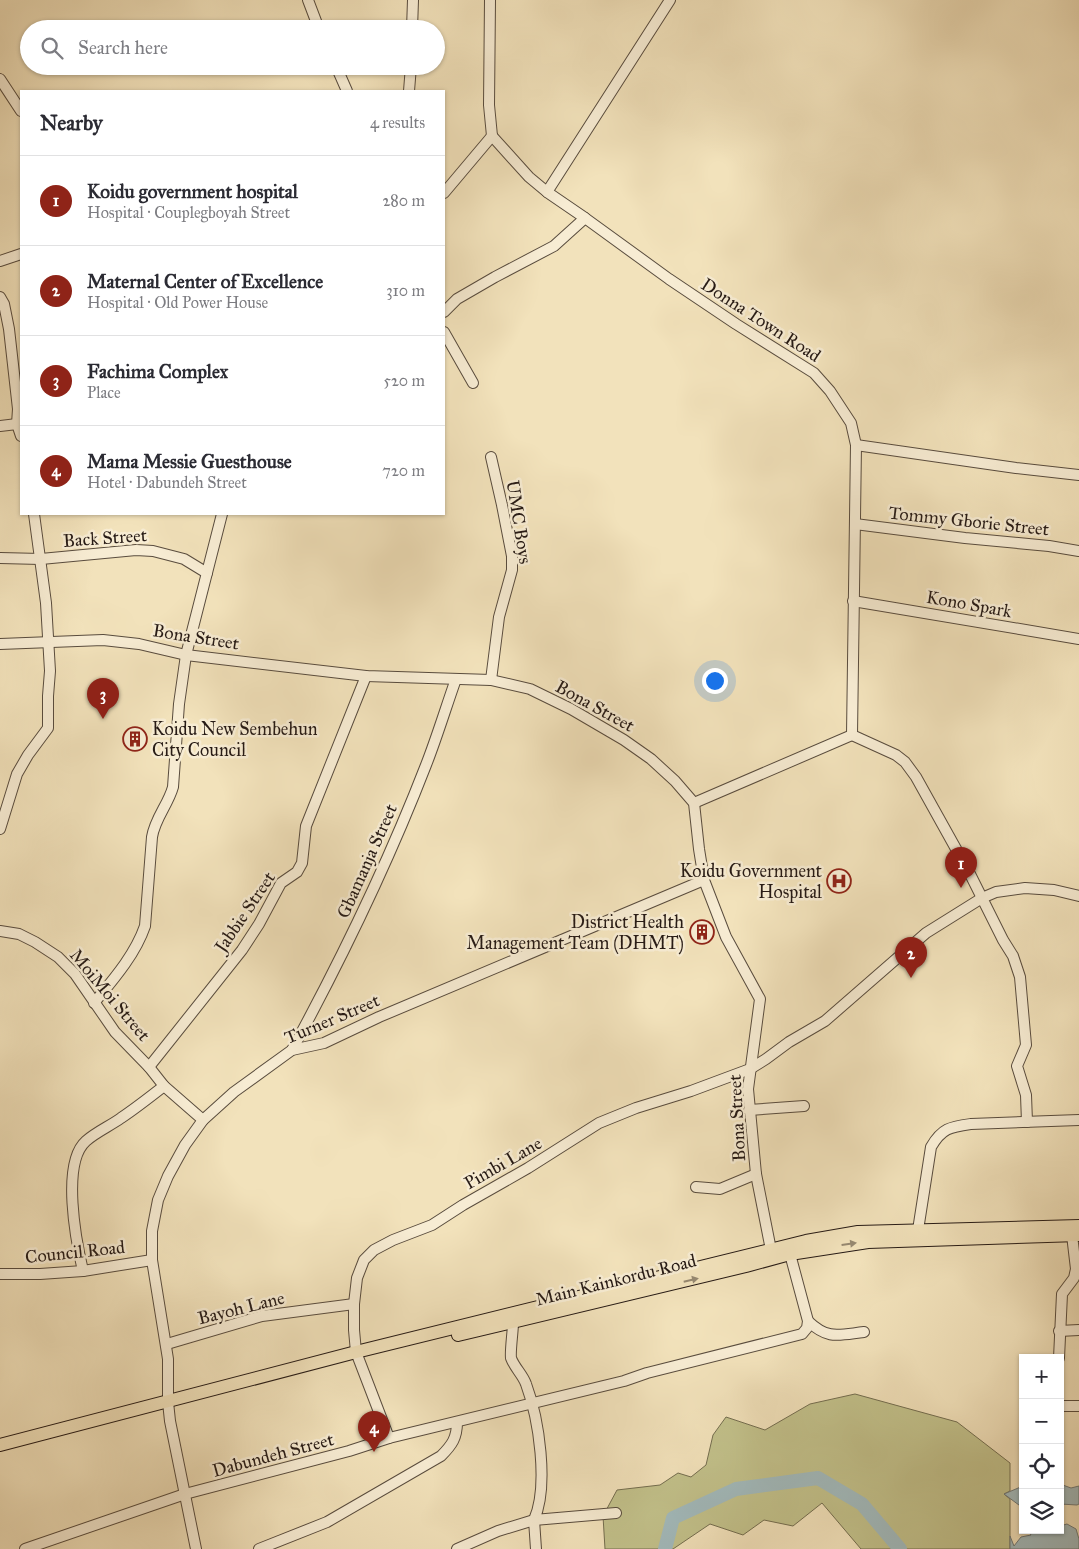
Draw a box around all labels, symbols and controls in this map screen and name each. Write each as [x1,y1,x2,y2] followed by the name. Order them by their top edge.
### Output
[20,20,445,75] search box
[38,34,66,62] icon: search
[78,36,168,59] text: Search here
[40,110,103,136] text: Nearby
[370,113,425,132] text: 4 results
[87,180,298,203] text: Koidu government hospital
[53,191,59,210] text: 1
[382,191,425,210] text: 280 m
[87,203,290,222] text: Hospital · Couplegboyah Street
[87,270,323,293] text: Maternal Center of Excellence
[697,273,825,367] street label: Donna Town Road
[52,281,60,300] text: 2
[386,281,425,300] text: 310 m
[87,293,268,312] text: Hospital · Old Power House
[87,360,228,383] text: Fachima Complex
[53,371,59,390] text: 3
[383,371,425,390] text: 520 m
[87,383,121,402] text: Place
[87,450,292,473] text: Mama Messie Guesthouse
[52,461,60,480] text: 4
[382,461,425,480] text: 720 m
[87,473,247,492] text: Hotel · Dabundeh Street
[502,478,536,566] street label: UMC Boys
[888,502,1051,540] street label: Tommy Gborie Street
[62,524,148,552] street label: Back Street
[925,586,1014,622] street label: Kono Spark
[151,619,241,655] street label: Bona Street
[702,668,728,694] your location
[552,675,639,737] street label: Bona Street
[87,678,119,719] pin: 3
[152,718,318,761] place label: Koidu New Sembehun City Council
[122,726,148,752] building icon: Koidu New Sembehun City Council
[332,800,402,921] street label: Gbamanja Street
[945,847,977,888] pin: 1
[680,860,823,903] place label: Koidu Government Hospital
[209,867,281,959] street label: Jabbie Street
[826,868,852,894] hospital icon: Koidu Government Hospital
[467,911,684,955] place label: District Health Management Team (DHMT)
[689,919,715,945] building icon: District Health Management Team (DHMT)
[895,937,927,978] pin: 2
[65,944,155,1046] street label: MoiMoi Street
[281,989,383,1049] street label: Turner Street
[724,1073,750,1162] street label: Bona Street
[460,1132,546,1194] street label: Pimbi Lane
[24,1236,126,1268] street label: Council Road
[842,1239,858,1247] one-way arrow
[533,1249,699,1311] street label: Main Kainkordu Road
[683,1276,699,1284] one-way arrow
[195,1287,287,1329] street label: Bayoh Lane
[1019,1354,1064,1534] map controls
[1019,1354,1064,1399] button: +
[1019,1399,1064,1444] button: −
[358,1411,390,1452] pin: 4
[210,1428,337,1482] street label: Dabundeh Street
[1019,1444,1064,1489] button: locate
[1019,1489,1064,1534] button: layers

